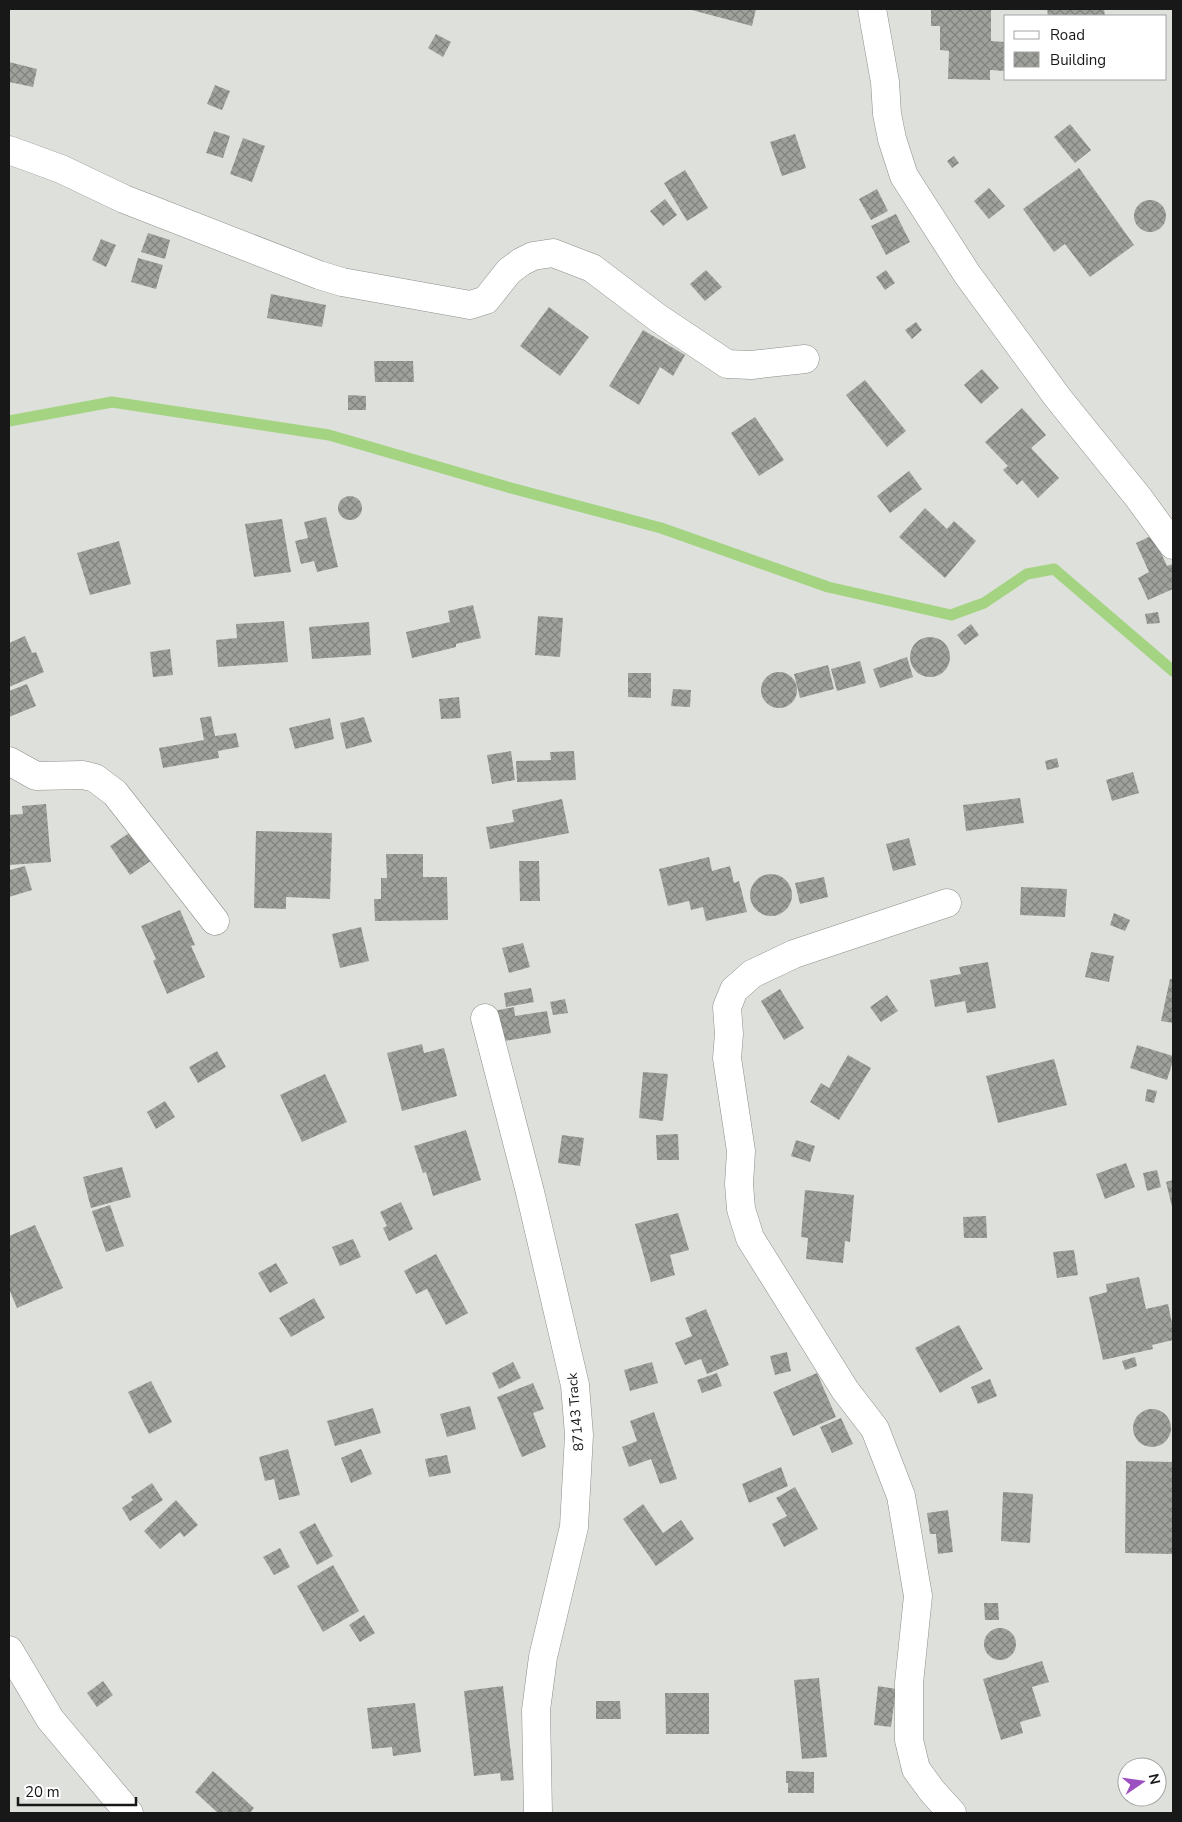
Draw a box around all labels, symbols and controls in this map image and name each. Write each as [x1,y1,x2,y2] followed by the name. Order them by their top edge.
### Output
[1004,15,1167,80] legend
[1050,25,1085,45] text: Road
[1050,50,1106,70] text: Building
[563,1371,588,1452] street label: 87143 Track
[1117,1757,1167,1807] north arrow
[1144,1772,1165,1786] text: N
[18,1774,135,1806] scale bar
[25,1782,60,1802] text: 20 m

